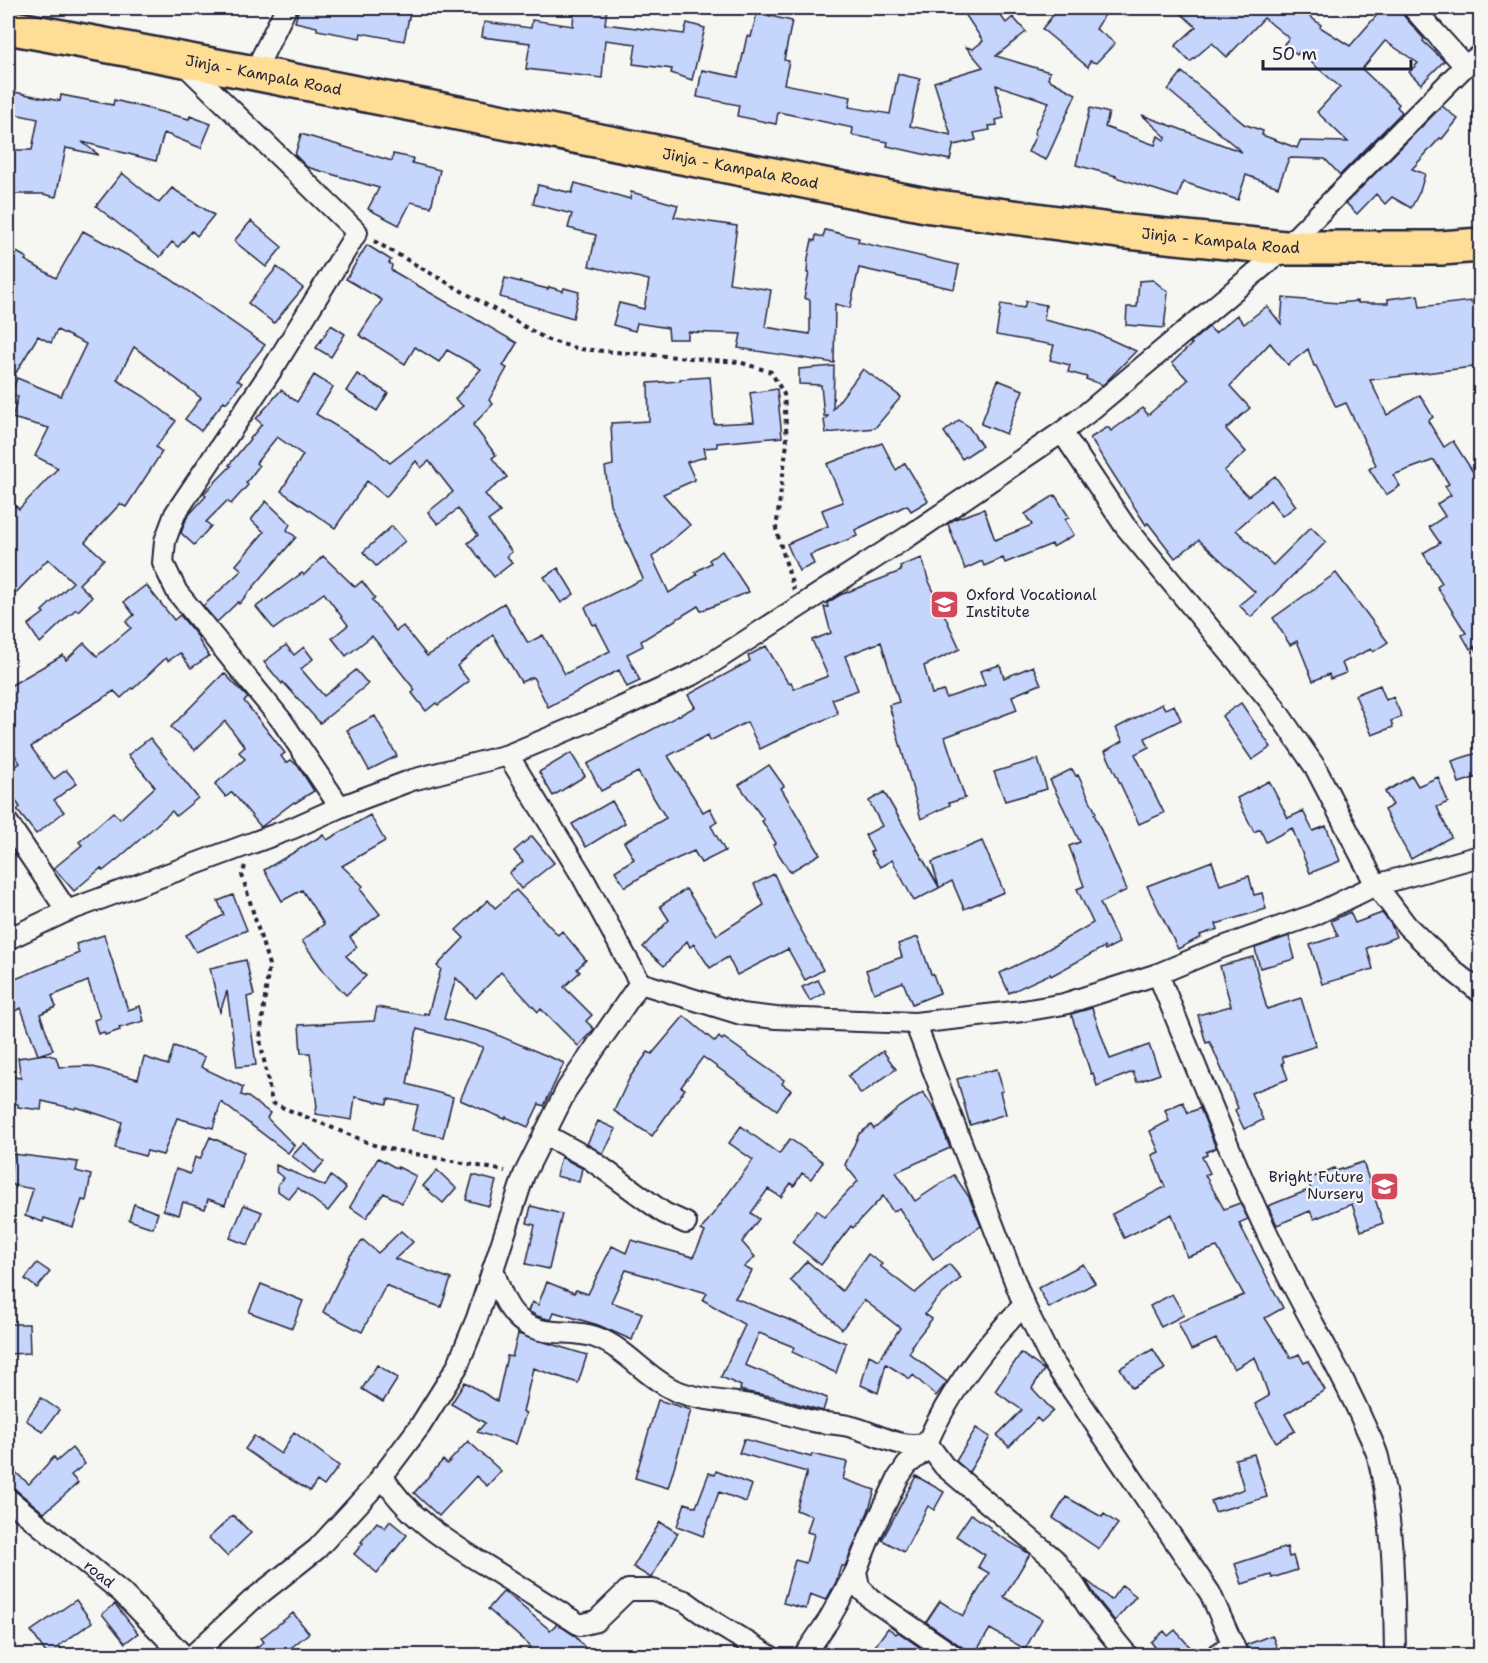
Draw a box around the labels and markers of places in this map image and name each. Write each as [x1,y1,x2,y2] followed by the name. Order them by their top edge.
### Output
[966,585,1097,622] place label: Oxford Vocational Institute
[929,588,961,620] school or university icon: Oxford Vocational Institute
[1269,1167,1364,1204] place label: Bright Future Nursery
[1369,1170,1401,1202] school or university icon: Bright Future Nursery

